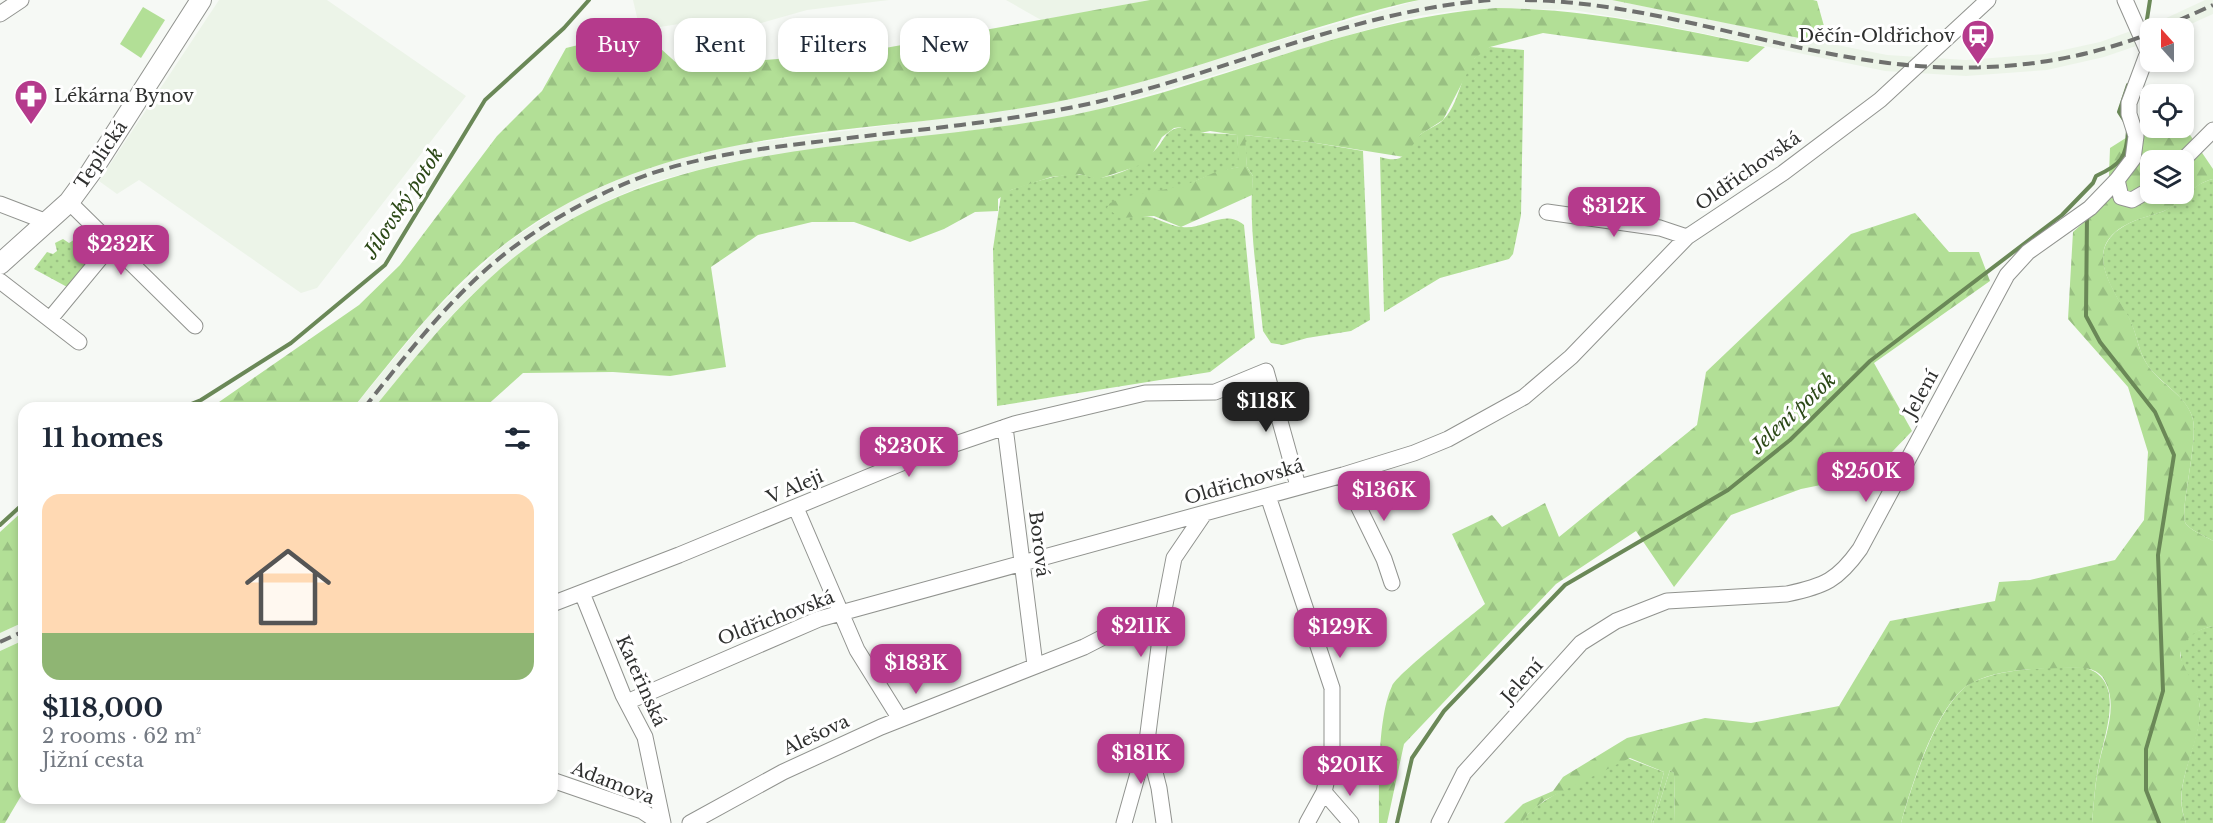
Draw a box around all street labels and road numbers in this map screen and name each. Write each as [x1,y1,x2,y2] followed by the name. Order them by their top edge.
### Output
[70,117,132,193] street label: Teplická
[1691,127,1805,215] street label: Oldřichovská
[1898,365,1944,424] street label: Jelení
[1182,454,1306,510] street label: Oldřichovská
[762,465,827,509] street label: V Aleji
[1024,510,1054,578] street label: Borová
[715,586,837,650] street label: Oldřichovská
[611,632,671,730] street label: Kateřinská
[1495,654,1548,709] street label: Jelení
[779,710,853,760] street label: Alešova
[567,757,658,809] street label: Adamova

